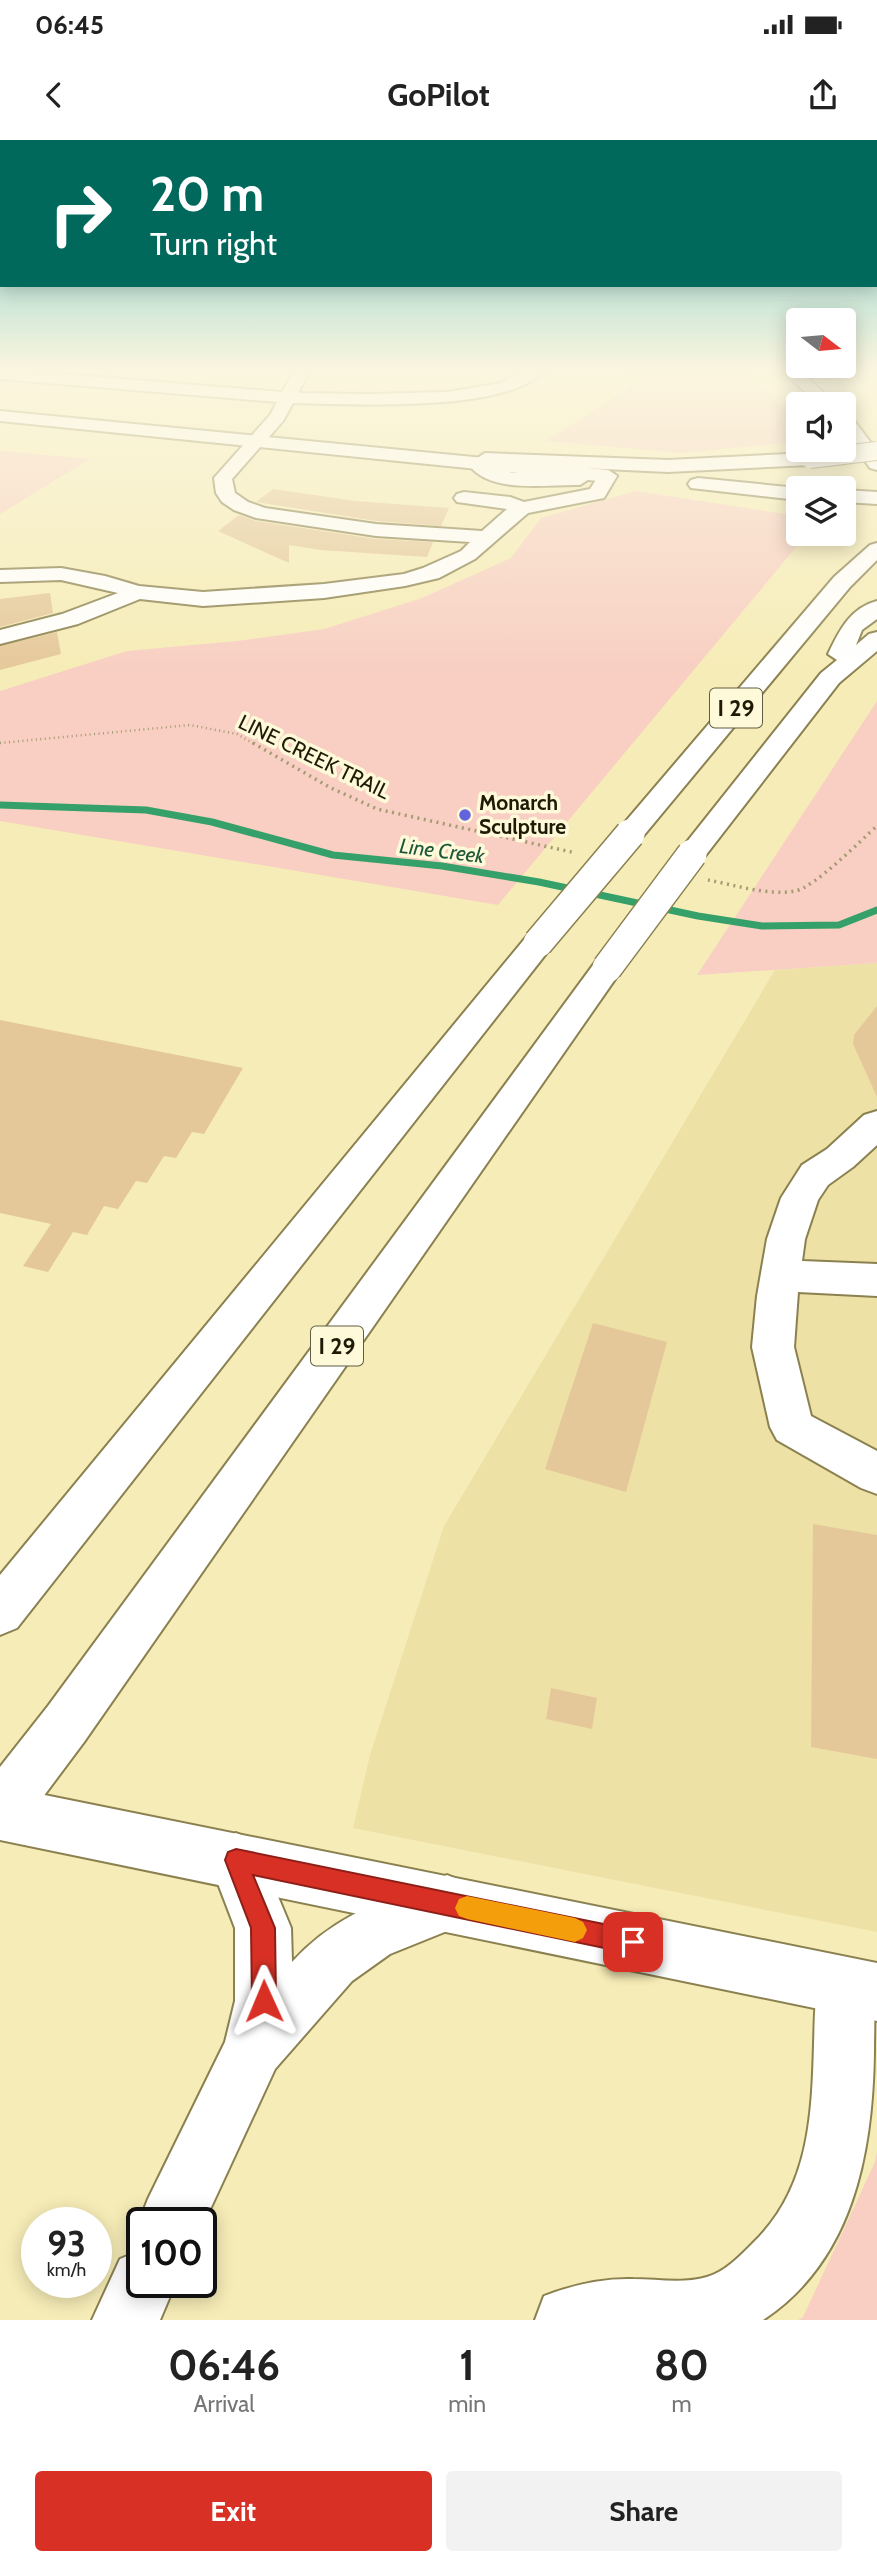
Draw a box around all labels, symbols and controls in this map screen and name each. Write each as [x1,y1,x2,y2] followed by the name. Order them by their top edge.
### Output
[35,9,104,41] text: 06:45
[387,75,490,114] text: GoPilot
[35,76,73,114] icon: back
[804,76,842,114] icon: share
[150,164,264,223] text: 20 m
[35,168,126,259] icon: right
[150,224,277,263] text: Turn right
[786,308,856,378] north arrow
[786,308,856,546] map controls
[786,392,856,462] button: sound
[786,476,856,546] button: layers
[710,688,762,728] road number: I 29
[235,709,394,804] street label: LINE CREEK TRAIL
[479,790,566,839] place label: Monarch Sculpture
[457,807,473,823] marker: Monarch Sculpture
[398,833,487,868] water label: Line Creek
[311,1326,363,1366] road number: I 29
[603,1912,663,1972] pin
[614,1923,652,1961] icon: arrive
[227,1964,301,2038] position arrow
[126,2207,217,2298] speed limit sign: 100
[47,2222,86,2265] text: 93
[47,2259,86,2281] text: km/h
[168,2339,280,2391] text: 06:46
[459,2339,475,2391] text: 1
[654,2339,709,2391] text: 80
[193,2390,255,2418] text: Arrival
[448,2390,486,2418] text: min
[671,2390,692,2418] text: m
[35,2471,432,2551] button: Exit
[446,2471,842,2551] button: Share

